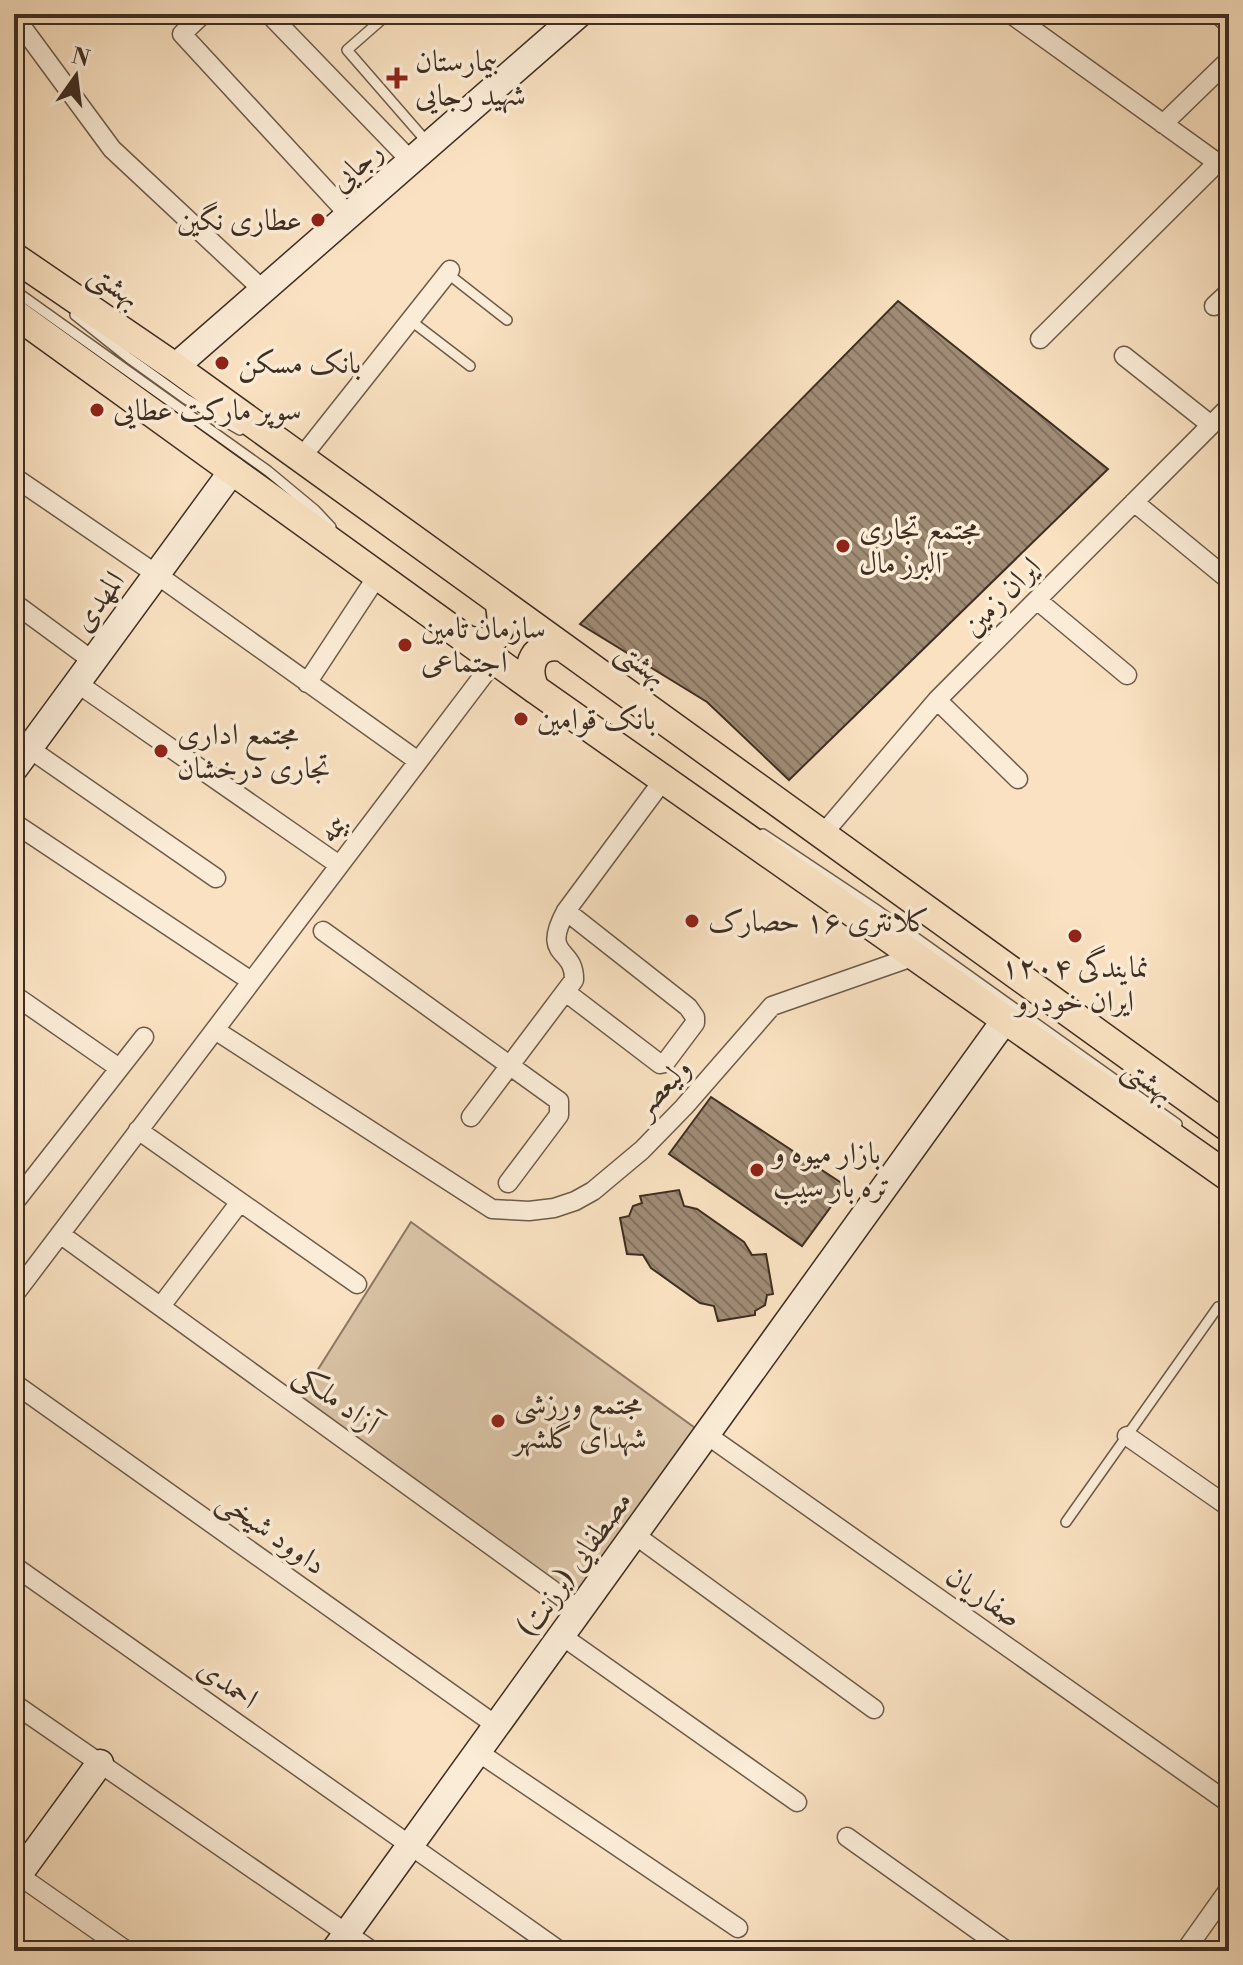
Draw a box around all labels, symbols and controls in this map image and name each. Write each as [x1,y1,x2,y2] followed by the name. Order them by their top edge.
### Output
[36,36,116,116] north arrow
[69,43,93,73] text: N
[415,43,526,115] place label: بیمارستان شهید رجایی
[386,67,408,89] marker: بیمارستان شهید رجایی
[322,133,391,200] street label: رجایی
[177,201,302,240] place label: عطاری نگین
[309,211,327,229] marker: عطاری نگین
[80,255,148,319] street label: بهشتی
[238,345,361,383] place label: بانک مسکن
[213,354,231,372] marker: بانک مسکن
[113,392,302,430] place label: سوپر مارکت عطایی
[88,401,106,419] marker: سوپر مارکت عطایی
[859,511,980,583] place label: مجتمع تجاری البرز مال
[834,537,852,555] marker: مجتمع تجاری البرز مال
[954,549,1049,644] street label: ایران زمین
[64,564,134,639] street label: المهدی
[421,610,546,682] place label: سازمان تامین اجتماعی
[607,632,675,697] street label: بهشتی
[396,636,414,654] marker: سازمان تامین اجتماعی
[537,701,656,739] place label: بانک قوامین
[512,710,530,728] marker: بانک قوامین
[177,716,330,788] place label: مجتمع اداری تجاری درخشان
[152,742,170,760] marker: مجتمع اداری تجاری درخشان
[310,806,356,851] street label: بیمه
[708,903,930,941] place label: کلانتری ۱۶ حصارک
[683,912,701,930] marker: کلانتری ۱۶ حصارک
[1066,927,1084,945] marker: ۱۲۰۴ نمایندگی ایران خودرو
[1001,944,1149,1021] place label: ۱۲۰۴ نمایندگی ایران خودرو
[624,1050,700,1128] street label: ولیعصر
[1114,1050,1182,1114] street label: بهشتی
[770,1135,890,1207] place label: بازار میوه و تره بار سیب
[748,1161,766,1179] marker: بازار میوه و تره بار سیب
[286,1356,389,1446] street label: آزاد ملکی
[511,1386,647,1458] place label: مجتمع ورزشی شهدای گلشهر
[489,1412,507,1430] marker: مجتمع ورزشی شهدای گلشهر
[210,1482,333,1584] street label: داوود شیخی
[509,1484,641,1646] street label: مصطفایی (برزنت)
[938,1557,1029,1637] street label: صفاریان
[190,1649,265,1718] street label: احمدی

